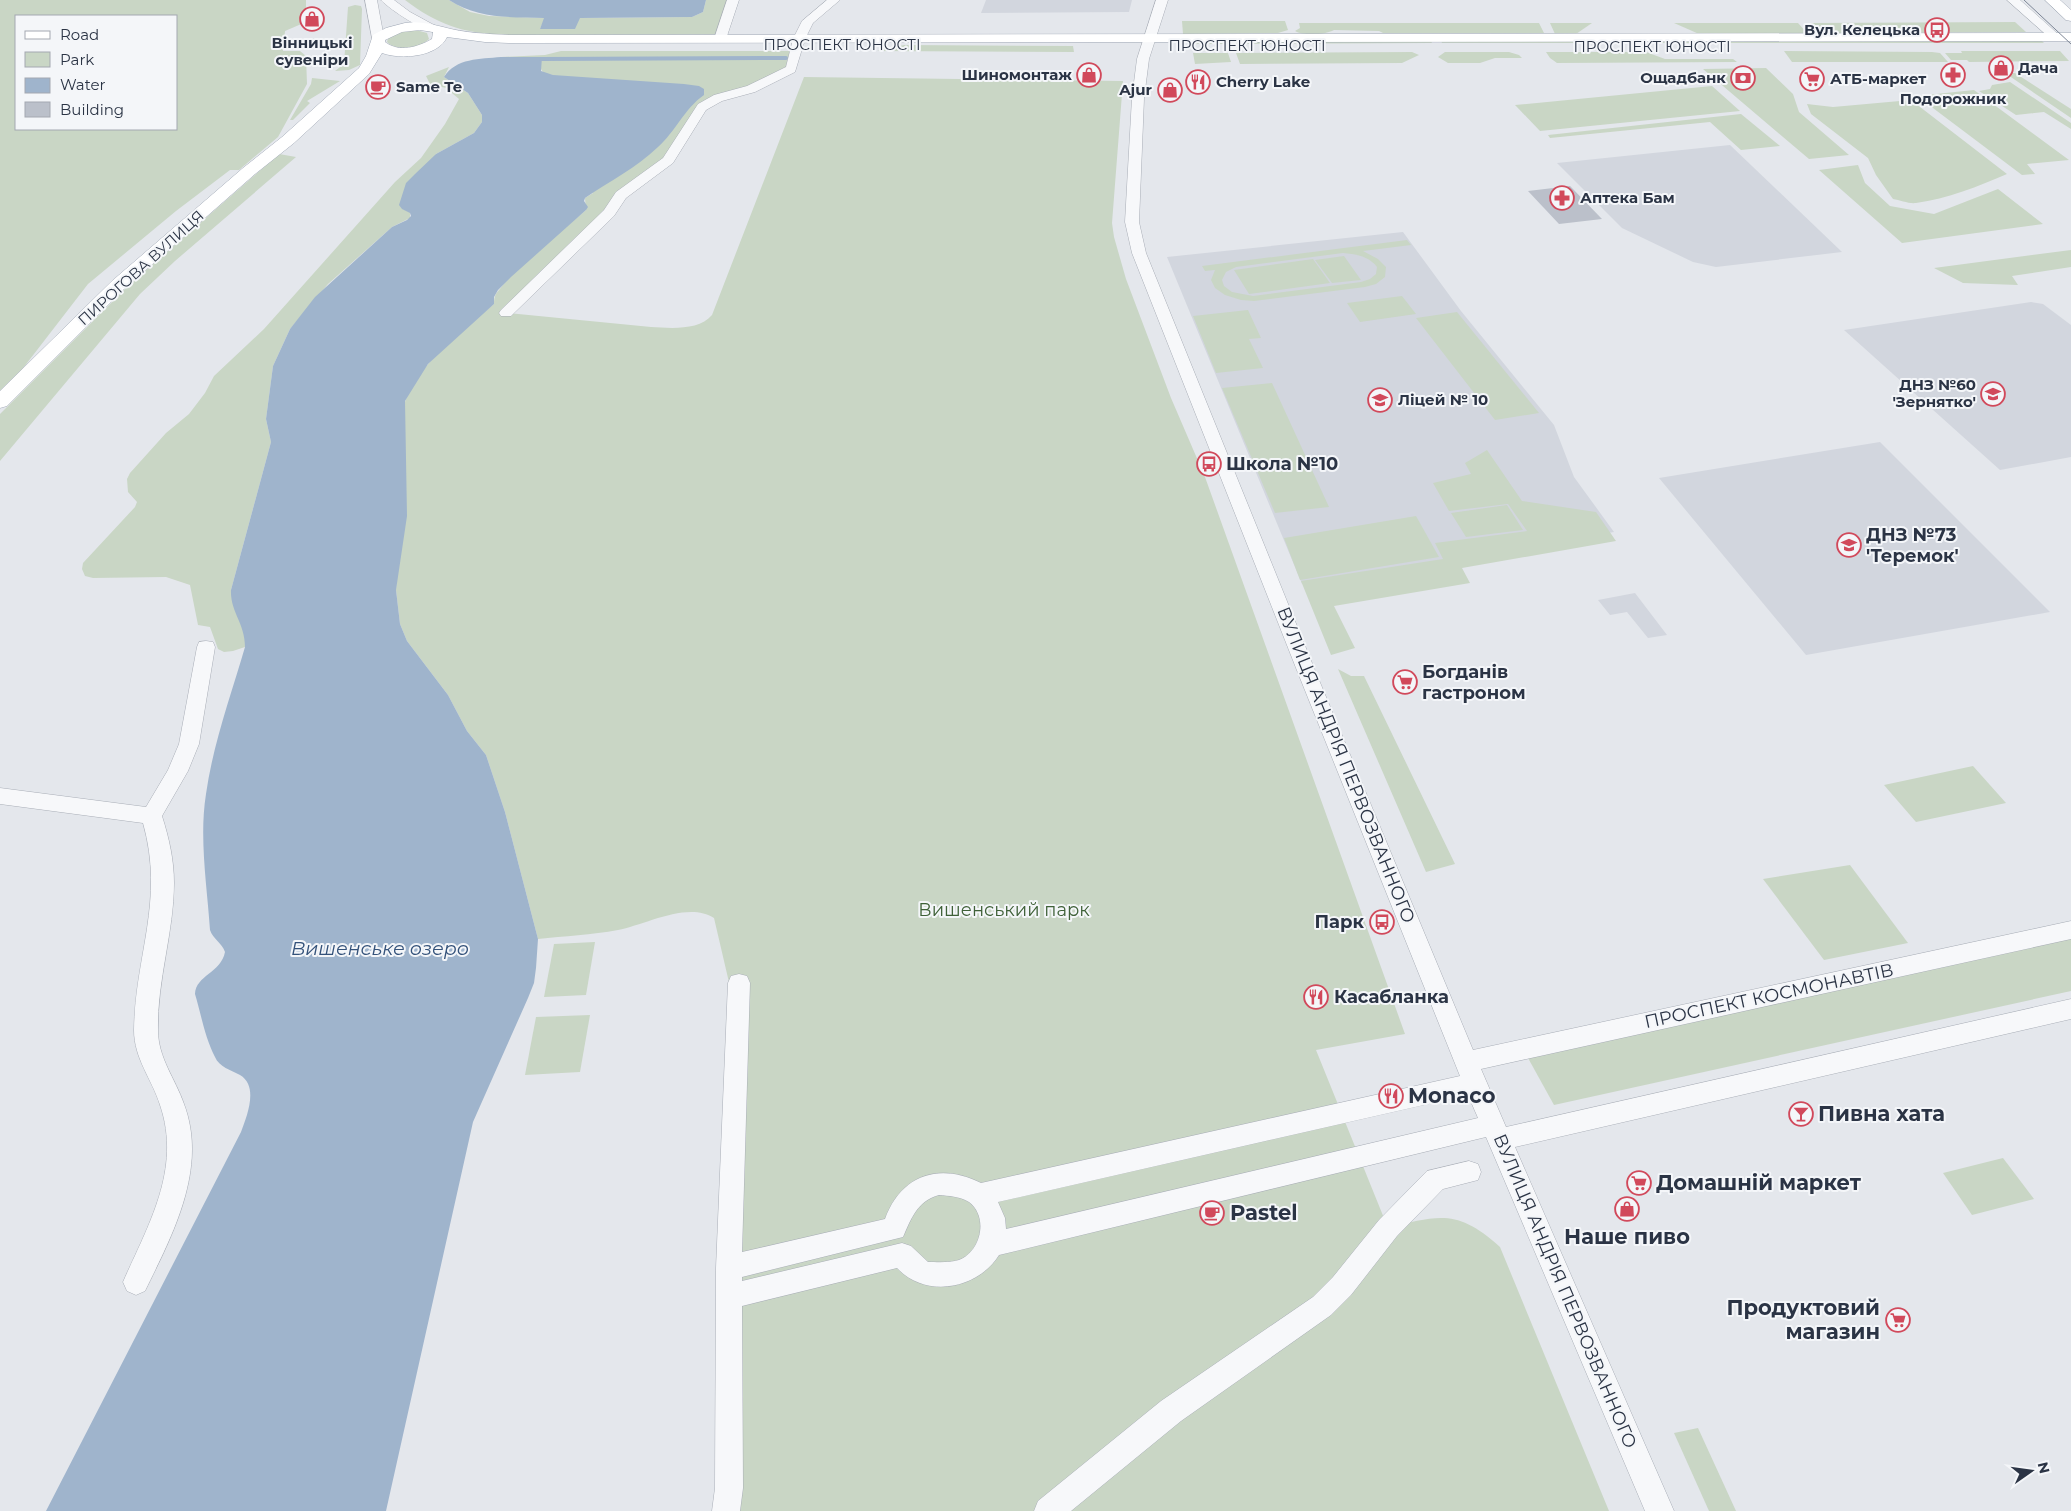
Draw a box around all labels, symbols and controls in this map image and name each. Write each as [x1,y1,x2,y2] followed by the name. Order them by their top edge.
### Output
[299,6,325,32] shop icon: Вінницькі сувеніри
[15,15,178,130] legend
[1924,17,1950,43] bus stop icon: Вул. Келецька
[1804,20,1920,39] place label: Вул. Келецька
[60,25,99,44] text: Road
[271,33,353,69] place label: Вінницькі сувеніри
[763,35,921,54] street label: ПРОСПЕКТ ЮНОСТІ
[1168,36,1326,55] street label: ПРОСПЕКТ ЮНОСТІ
[1573,37,1731,56] street label: ПРОСПЕКТ ЮНОСТІ
[60,50,94,69] text: Park
[1988,55,2014,81] shop icon: Дача
[2018,58,2058,77] place label: Дача
[1076,62,1102,88] shop icon: Шиномонтаж
[1940,62,1966,88] pharmacy icon: Подорожник
[961,65,1072,84] place label: Шиномонтаж
[1730,65,1756,91] bank icon: Ощадбанк
[1799,66,1825,92] supermarket icon: АТБ-маркет
[1640,68,1726,87] place label: Ощадбанк
[1185,69,1211,95] restaurant icon: Cherry Lake
[1830,69,1926,88] place label: АТБ-маркет
[1216,72,1310,91] place label: Cherry Lake
[365,74,391,100] cafe icon: Same Te
[60,75,106,94] text: Water
[396,77,462,96] place label: Same Te
[1157,77,1183,103] shop icon: Ajur
[1118,80,1153,99] place label: Ajur
[1900,89,2007,108] place label: Подорожник
[60,100,124,119] text: Building
[1549,185,1575,211] pharmacy icon: Аптека Бам
[1580,188,1675,207] place label: Аптека Бам
[74,206,208,329] street label: ПИРОГОВА ВУЛИЦЯ
[1892,375,1976,411] place label: ДНЗ №60 'Зернятко'
[1980,381,2006,407] school or university icon: ДНЗ №60 'Зернятко'
[1367,387,1393,413] school or university icon: Ліцей № 10
[1398,390,1488,409] place label: Ліцей № 10
[1196,451,1222,477] bus stop icon: Школа №10
[1226,453,1338,475] place label: Школа №10
[1866,524,1959,567] place label: ДНЗ №73 'Теремок'
[1836,532,1862,558] school or university icon: ДНЗ №73 'Теремок'
[1272,604,1420,926] street label: ВУЛИЦЯ АНДРІЯ ПЕРВОЗВАННОГО
[1422,661,1526,704] place label: Богданів гастроном
[1392,669,1418,695] supermarket icon: Богданів гастроном
[918,899,1090,921] park label: Вишенський парк
[1369,909,1395,935] bus stop icon: Парк
[1314,911,1364,933] place label: Парк
[291,937,469,960] water label: Вишенське озеро
[1643,959,1895,1033] street label: ПРОСПЕКТ КОСМОНАВТІВ
[1303,984,1329,1010] restaurant icon: Касабланка
[1334,986,1449,1008] place label: Касабланка
[1378,1083,1404,1109] restaurant icon: Monaco
[1408,1083,1496,1108] place label: Monaco
[1788,1101,1814,1127] bar icon: Пивна хата
[1818,1101,1945,1126] place label: Пивна хата
[1489,1131,1641,1451] street label: ВУЛИЦЯ АНДРІЯ ПЕРВОЗВАННОГО
[1626,1170,1652,1196] supermarket icon: Домашній маркет
[1656,1170,1862,1195] place label: Домашній маркет
[1614,1196,1640,1222] shop icon: Наше пиво
[1199,1200,1225,1226] cafe icon: Pastel
[1230,1200,1298,1225] place label: Pastel
[1564,1224,1690,1249] place label: Наше пиво
[1726,1295,1880,1344] place label: Продуктовий магазин
[1885,1307,1911,1333] supermarket icon: Продуктовий магазин
[2006,1446,2056,1496] north arrow
[2034,1460,2054,1476] text: N

